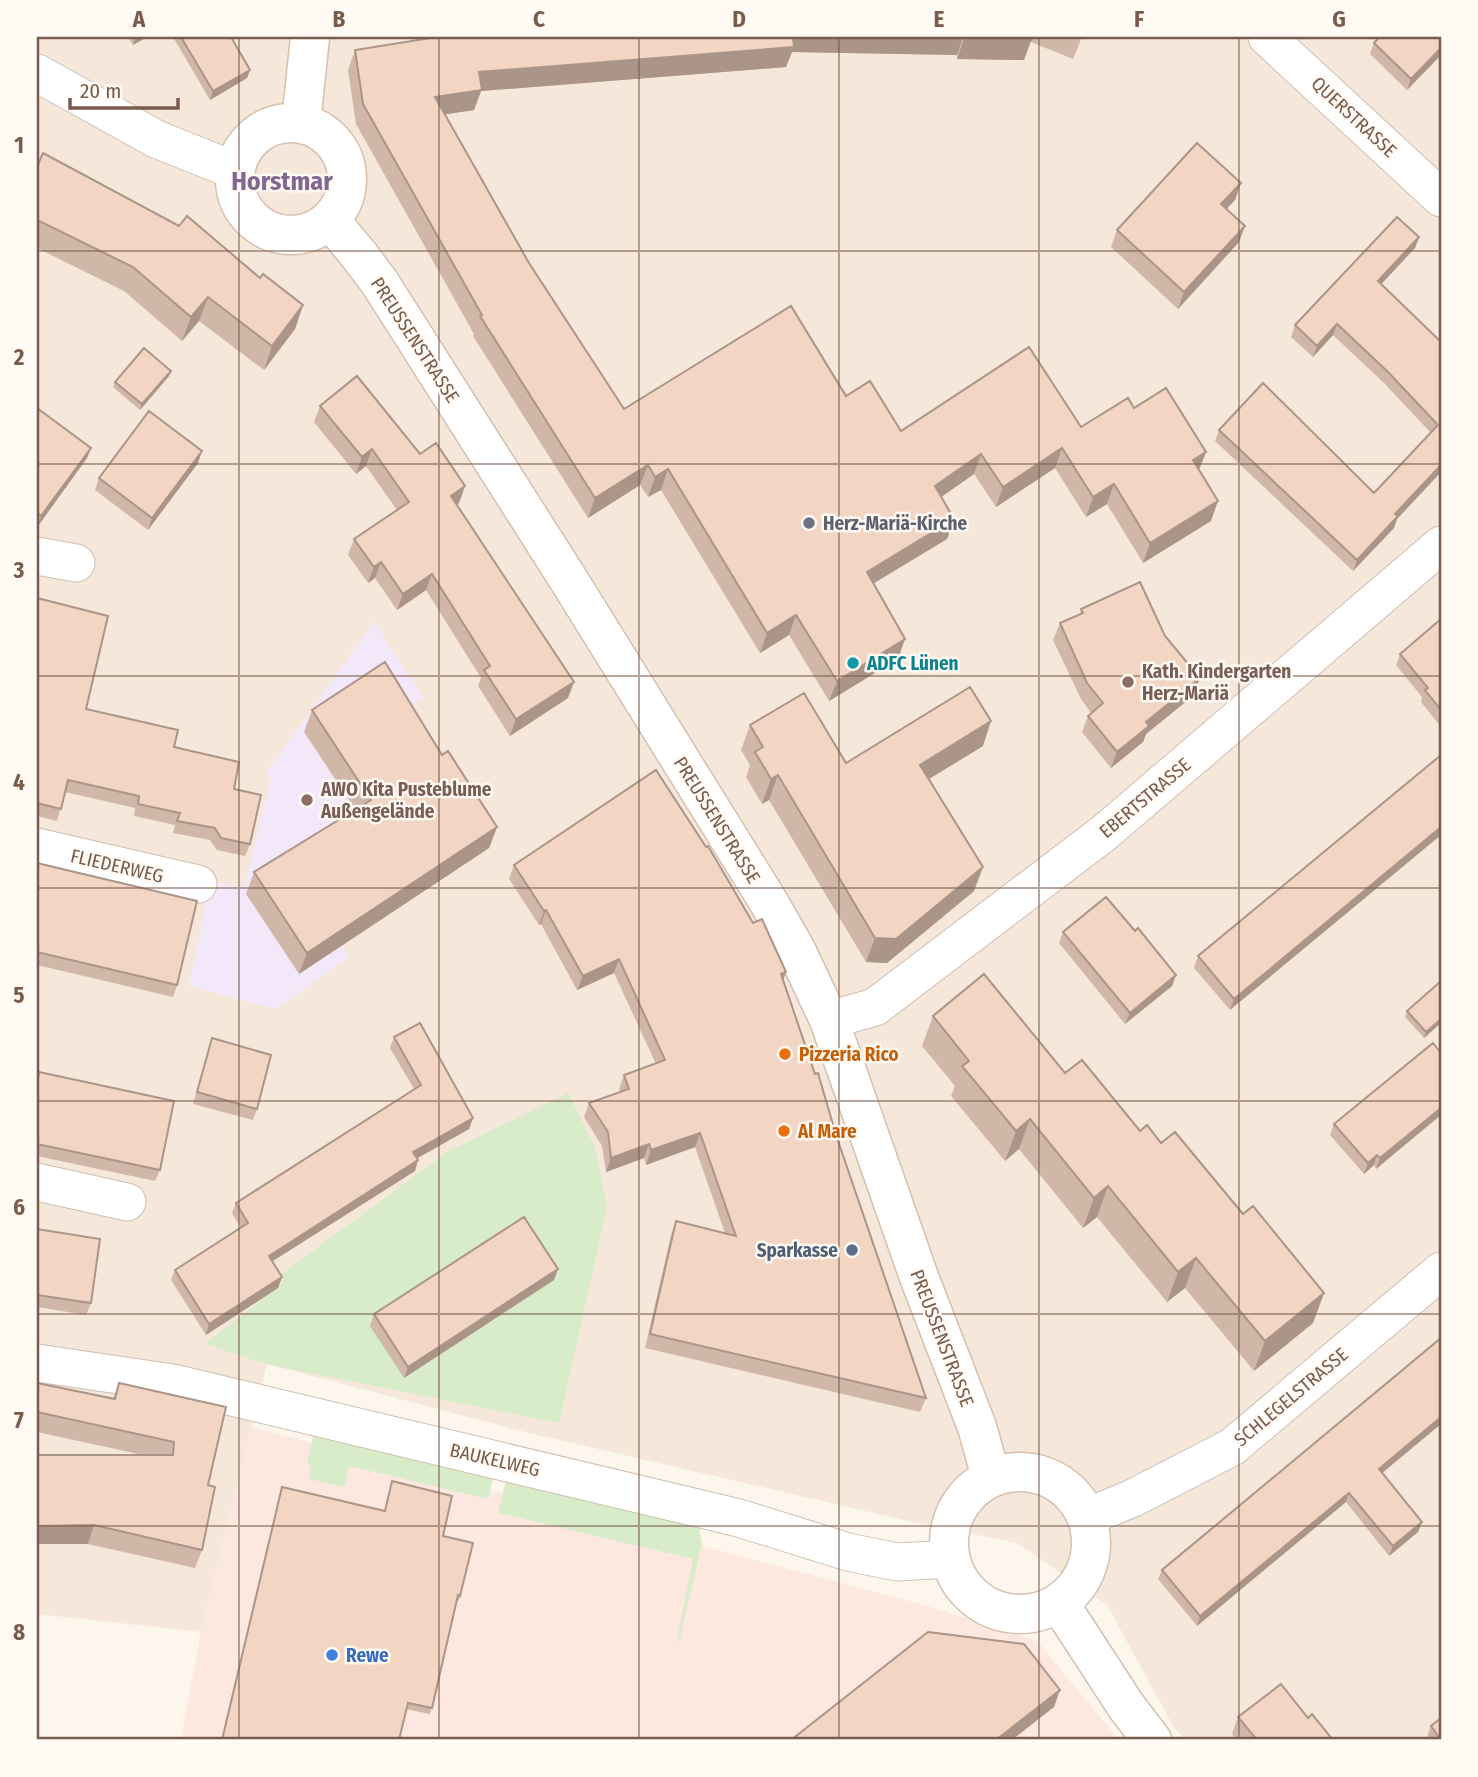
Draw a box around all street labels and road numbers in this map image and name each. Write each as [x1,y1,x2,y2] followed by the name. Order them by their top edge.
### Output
[1307,72,1401,162] street label: QUERSTRASSE
[366,273,464,407] street label: PREUSSENSTRASSE
[669,752,765,888] street label: PREUSSENSTRASSE
[1095,753,1195,843] street label: EBERTSTRASSE
[68,844,166,888] street label: FLIEDERWEG
[905,1266,979,1410] street label: PREUSSENSTRASSE
[1229,1343,1353,1451] street label: SCHLEGELSTRASSE
[448,1438,542,1482] street label: BAUKELWEG

